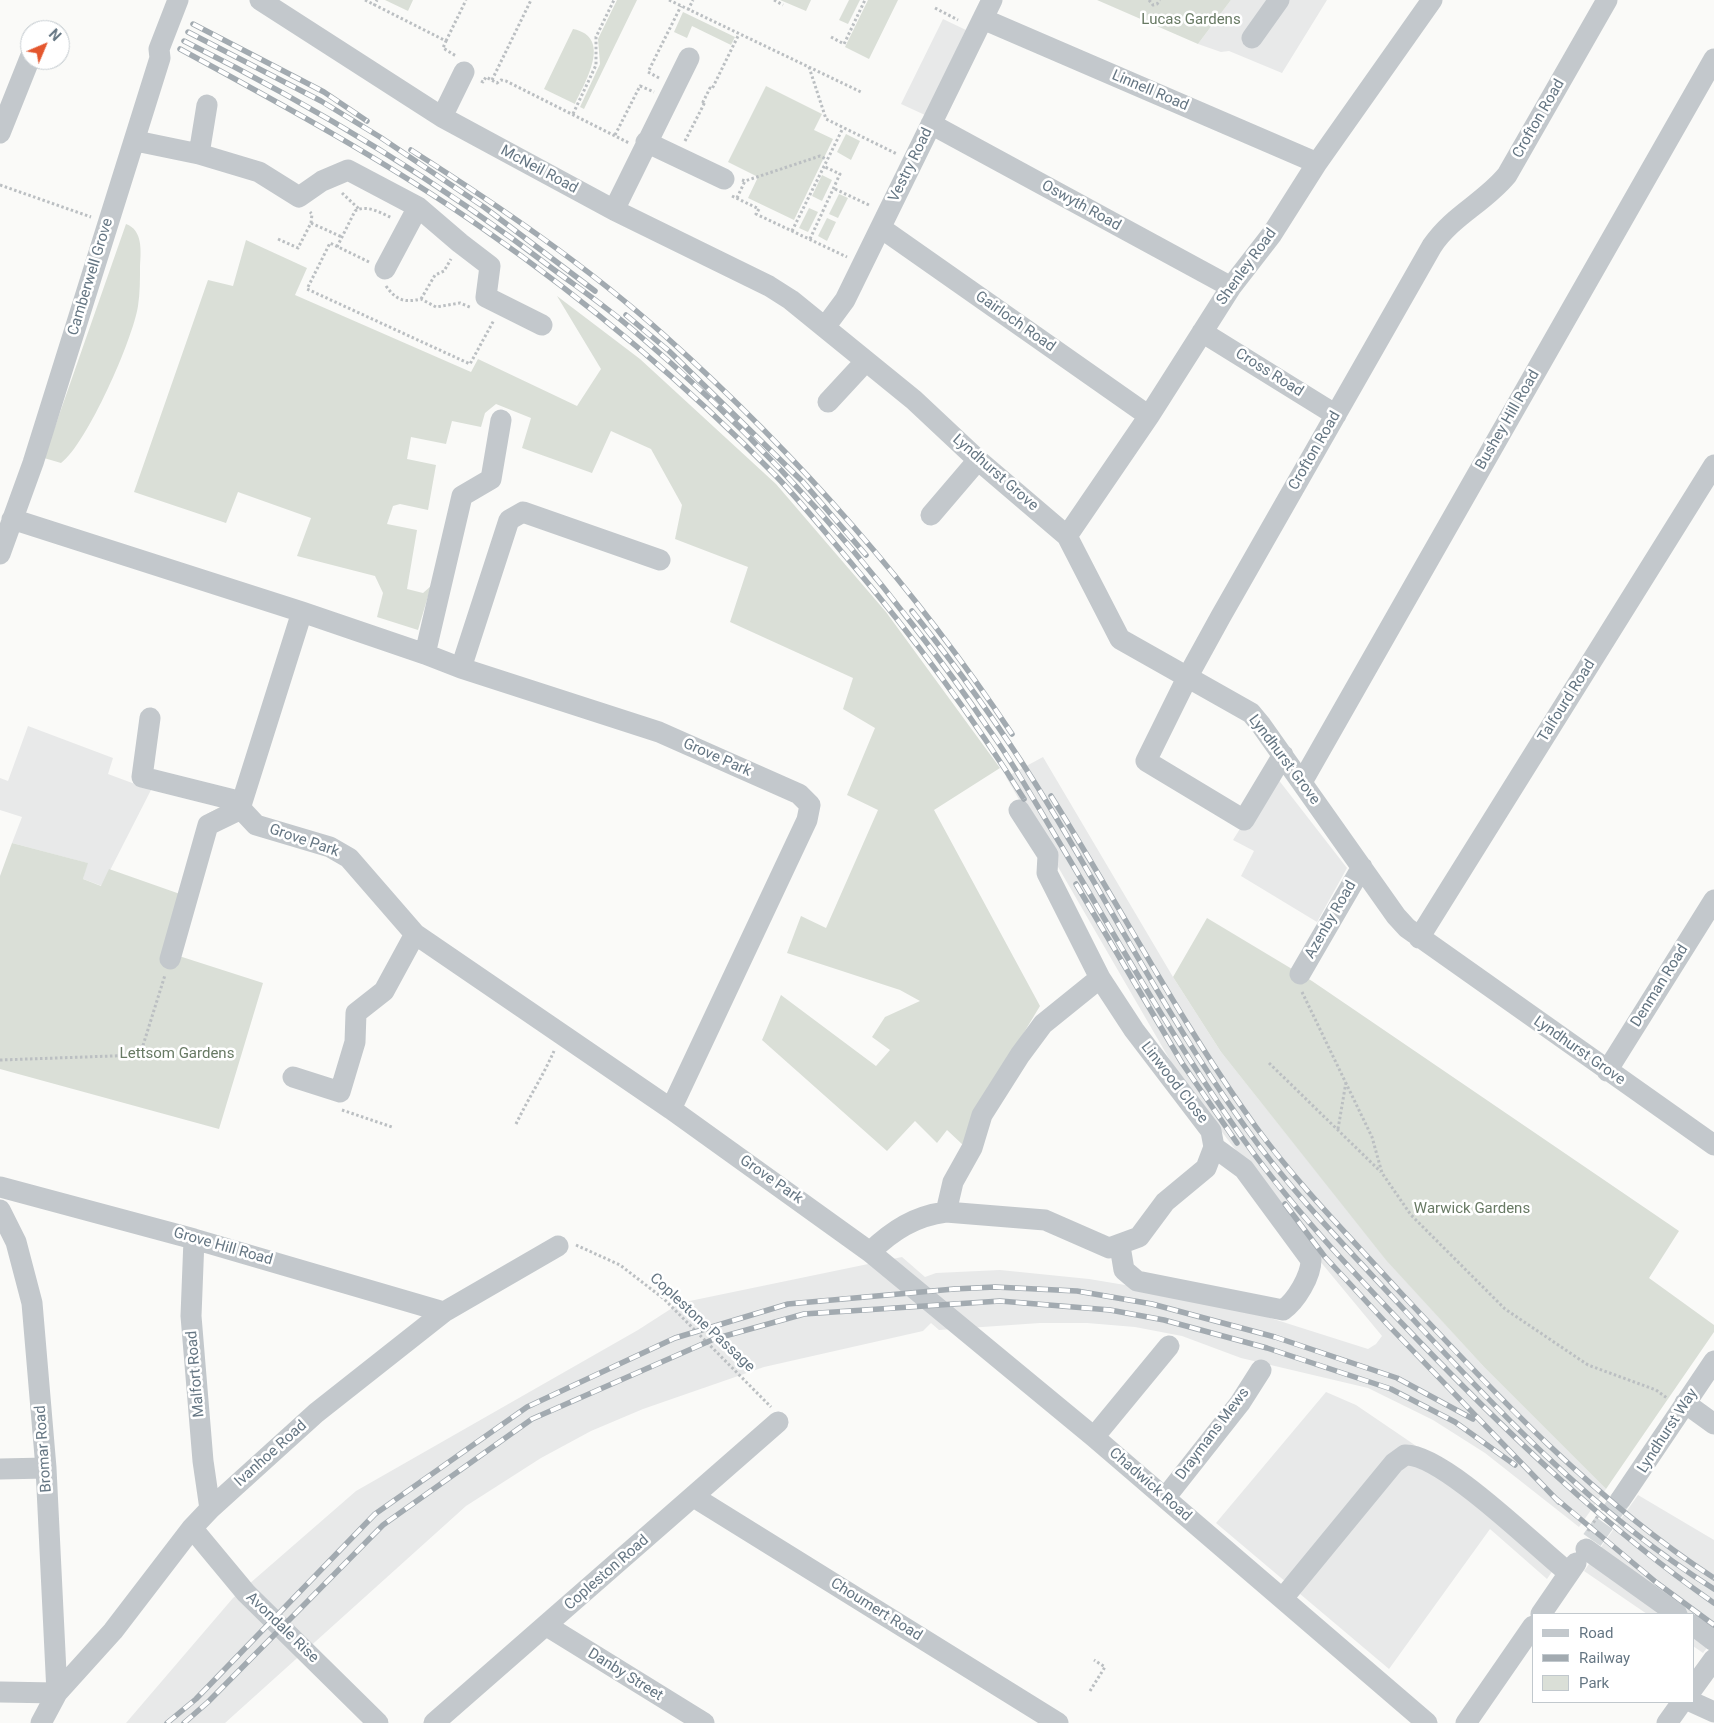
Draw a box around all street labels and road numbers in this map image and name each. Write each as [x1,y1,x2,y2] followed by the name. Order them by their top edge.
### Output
[1109,67,1191,115] street label: Linnell Road
[1509,76,1569,162] street label: Crofton Road
[885,125,937,205] street label: Vestry Road
[497,142,581,198] street label: McNeil Road
[1038,177,1124,235] street label: Oswyth Road
[65,216,117,338] street label: Camberwell Grove
[1213,225,1281,309] street label: Shenley Road
[972,288,1058,356] street label: Gairloch Road
[1232,345,1306,401] street label: Cross Road
[1472,367,1544,473] street label: Bushey Hill Road
[1285,408,1345,494] street label: Crofton Road
[948,431,1042,515] street label: Lyndhurst Grove
[1535,657,1599,745] street label: Talfourd Road
[1244,712,1324,808] street label: Lyndhurst Grove
[680,735,754,781] street label: Grove Park
[267,821,341,861] street label: Grove Park
[1301,878,1361,962] street label: Azenby Road
[1628,941,1692,1031] street label: Denman Road
[1530,1013,1628,1089] street label: Lyndhurst Grove
[1137,1039,1211,1127] street label: Linwood Close
[736,1152,806,1208] street label: Grove Park
[171,1224,275,1270] street label: Grove Hill Road
[646,1270,758,1376] street label: Coplestone Passage
[183,1330,209,1418] street label: Malfort Road
[1172,1384,1254,1484] street label: Draymans Mews
[1634,1385,1702,1477] street label: Lyndhurst Way
[32,1405,56,1493] street label: Bromar Road
[231,1417,311,1491] street label: Ivanhoe Road
[1105,1444,1195,1526] street label: Chadwick Road
[561,1531,653,1615] street label: Copleston Road
[827,1575,925,1645] street label: Choumert Road
[242,1589,322,1667] street label: Avondale Rise
[584,1645,666,1705] street label: Danby Street

